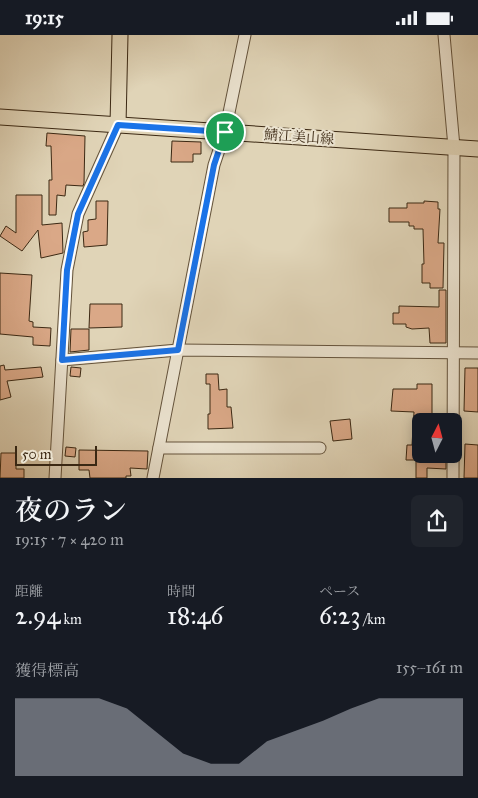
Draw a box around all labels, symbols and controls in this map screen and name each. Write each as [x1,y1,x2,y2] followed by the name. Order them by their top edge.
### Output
[25,6,64,29] text: 19:15
[204,111,246,153] pin
[211,118,239,146] icon: arrive
[263,126,335,148] street label: 鯖江美山線
[412,413,462,463] north arrow
[412,413,462,463] map controls
[15,443,98,466] scale bar
[22,446,51,463] text: 50 m
[15,493,127,528] text: 夜のラン
[411,495,463,547] button: share
[15,530,124,549] text: 19:15 · 7 × 420 m
[15,583,43,600] text: 距離
[167,583,195,600] text: 時間
[319,583,360,600] text: ペース
[15,600,60,631] text: 2.94
[167,600,223,631] text: 18:46
[319,600,360,631] text: 6:23
[60,611,82,628] text: km
[360,611,386,628] text: /km
[396,658,463,677] text: 155–161 m
[15,661,79,680] text: 獲得標高

